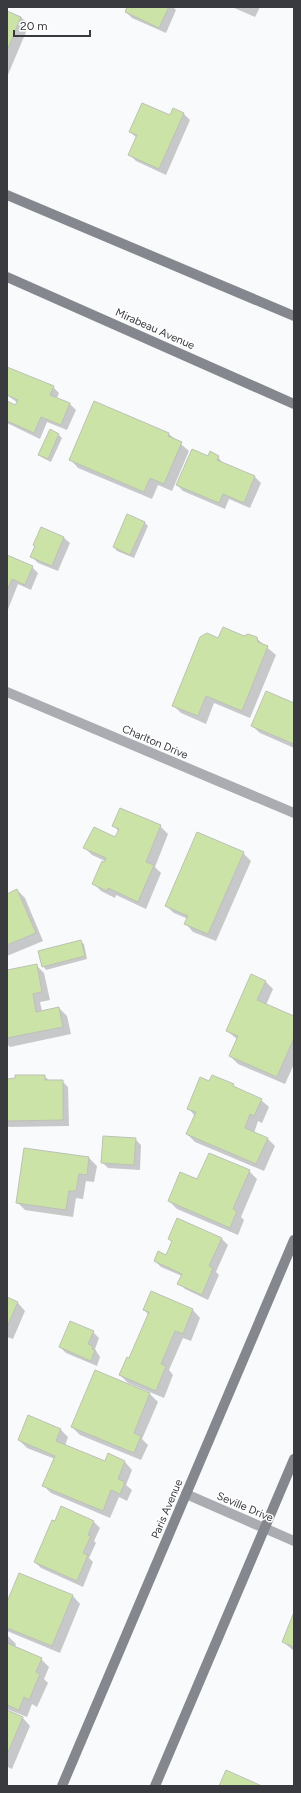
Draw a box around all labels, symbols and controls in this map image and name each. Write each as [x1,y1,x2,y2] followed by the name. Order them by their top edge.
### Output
[14,12,90,38] scale bar
[20,19,48,33] text: 20 m
[113,306,197,352] street label: Mirabeau Avenue
[120,722,190,762] street label: Charlton Drive
[149,1477,185,1541] street label: Paris Avenue
[215,1489,275,1525] street label: Seville Drive

